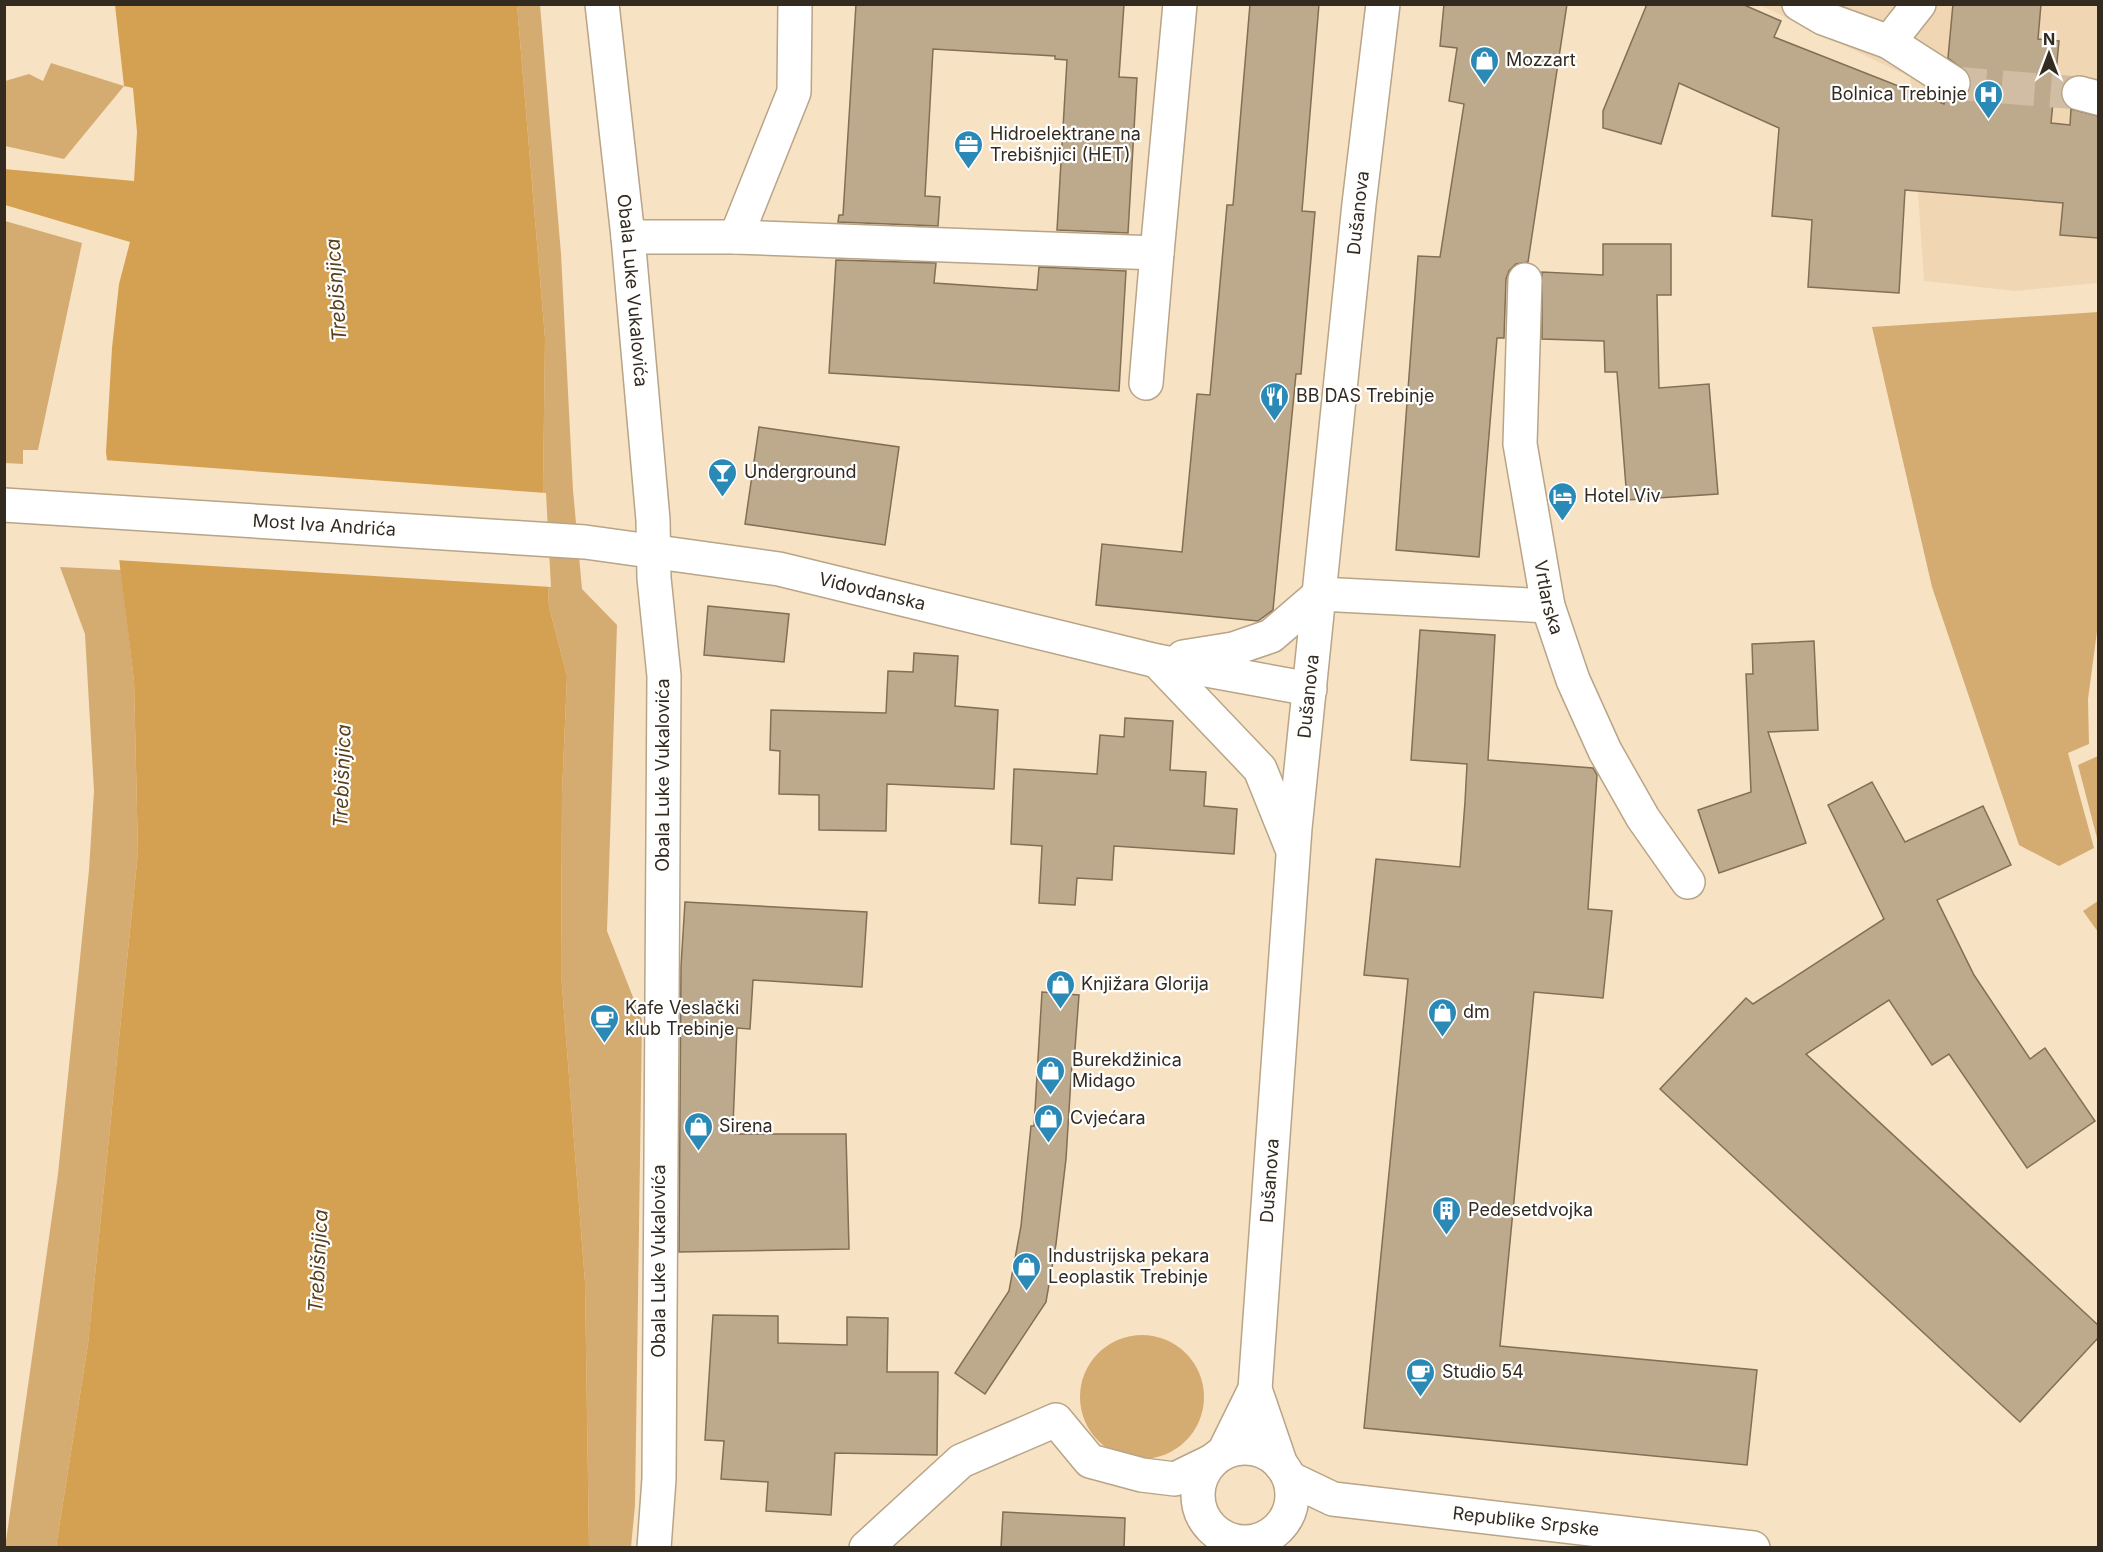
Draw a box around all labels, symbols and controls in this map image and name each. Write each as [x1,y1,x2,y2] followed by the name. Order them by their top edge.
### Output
[2019,24,2079,84] north arrow
[2043,29,2055,49] text: N
[1469,44,1501,86] shop icon: Mozzart
[1506,49,1576,70] place label: Mozzart
[1972,78,2004,120] hospital icon: Bolnica Trebinje
[1831,83,1967,104] place label: Bolnica Trebinje
[990,123,1141,165] place label: Hidroelektrane na Trebišnjici (HET)
[953,128,985,170] office icon: Hidroelektrane na Trebišnjici (HET)
[1343,170,1373,256] street label: Dušanova
[613,193,652,388] street label: Obala Luke Vukalovića
[320,238,352,342] water label: Trebišnjica
[1259,380,1291,422] restaurant icon: BB DAS Trebinje
[1296,385,1434,406] place label: BB DAS Trebinje
[707,456,739,498] bar icon: Underground
[744,461,857,482] place label: Underground
[1547,480,1579,522] hotel icon: Hotel Viv
[1584,485,1661,506] place label: Hotel Viv
[252,510,397,540] street label: Most Iva Andrića
[1530,558,1568,637] street label: Vrtlarska
[817,568,928,614] street label: Vidovdanska
[1293,653,1323,739] street label: Dušanova
[652,678,673,872] street label: Obala Luke Vukalovića
[328,724,356,828] water label: Trebišnjica
[1044,968,1076,1010] shop icon: Knjižara Glorija
[1081,973,1209,994] place label: Knjižara Glorija
[1426,996,1458,1038] shop icon: dm
[625,997,739,1039] place label: Kafe Veslački klub Trebinje
[1463,1001,1490,1022] place label: dm
[588,1002,620,1044] cafe icon: Kafe Veslački klub Trebinje
[1072,1049,1182,1091] place label: Burekdžinica Midago
[1035,1054,1067,1096] shop icon: Burekdžinica Midago
[1033,1102,1065,1144] shop icon: Cvjećara
[1070,1107,1146,1128] place label: Cvjećara
[682,1110,714,1152] shop icon: Sirena
[719,1115,773,1136] place label: Sirena
[1256,1138,1283,1224] street label: Dušanova
[648,1164,669,1358] street label: Obala Luke Vukalovića
[1431,1194,1463,1236] building icon: Pedesetdvojka
[1468,1199,1593,1220] place label: Pedesetdvojka
[303,1209,333,1313] water label: Trebišnjica
[1048,1245,1209,1287] place label: Industrijska pekara Leoplastik Trebinje
[1011,1250,1043,1292] shop icon: Industrijska pekara Leoplastik Trebinje
[1405,1356,1437,1398] cafe icon: Studio 54
[1442,1361,1524,1382] place label: Studio 54
[1452,1502,1600,1540] street label: Republike Srpske

